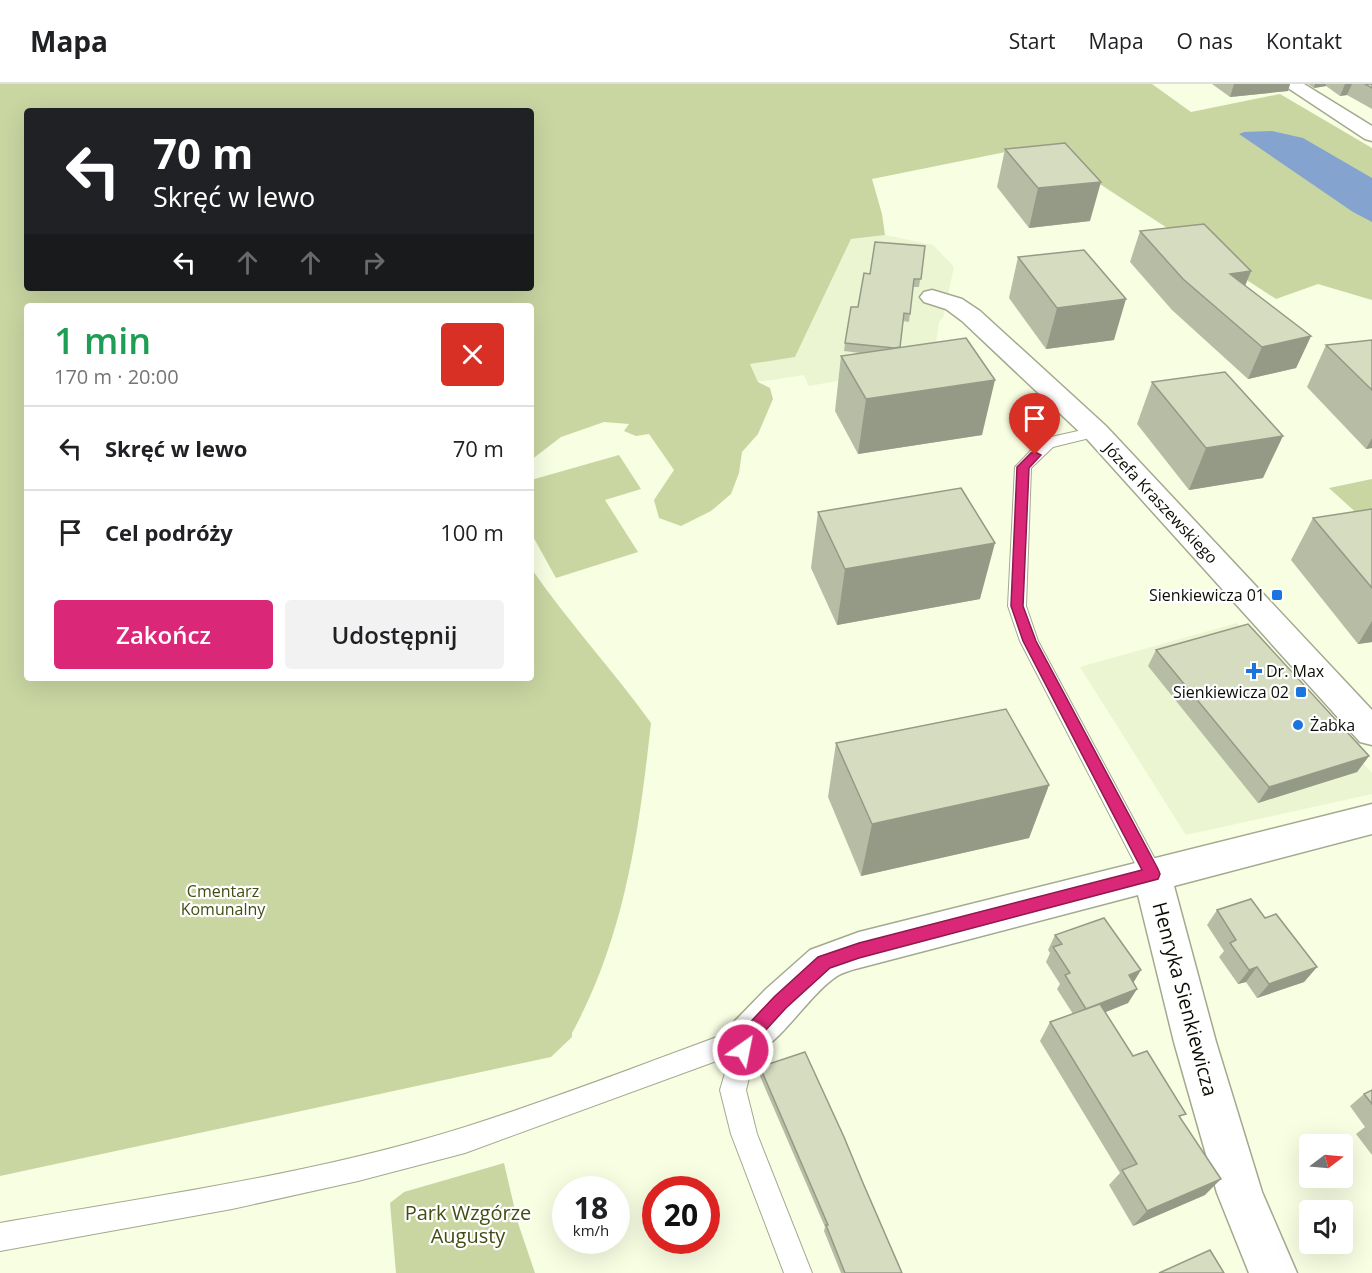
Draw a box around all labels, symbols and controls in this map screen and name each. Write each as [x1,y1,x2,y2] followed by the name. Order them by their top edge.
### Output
[30,22,108,60] text: Mapa
[1009,27,1056,55] text: Start
[1089,27,1144,55] text: Mapa
[1177,27,1233,55] text: O nas
[1266,27,1342,55] text: Kontakt
[153,124,253,181] text: 70 m
[54,132,132,210] icon: left
[153,178,315,215] text: Skręć w lewo
[168,246,201,279] icon: left
[231,246,264,279] icon: ahead
[294,246,327,279] icon: ahead
[357,246,390,279] icon: right
[54,316,151,365] text: 1 min
[441,323,504,386] button: close
[54,363,179,390] text: 170 m · 20:00
[1009,393,1060,455] pin
[1018,402,1051,435] icon: arrive
[54,432,87,465] icon: left
[105,433,247,463] text: Skręć w lewo
[453,433,504,463] text: 70 m
[1098,436,1223,568] street label: Józefa Kraszewskiego
[54,516,87,549] icon: arrive
[105,517,233,547] text: Cel podróży
[440,517,504,547] text: 100 m
[1149,584,1265,606] place label: Sienkiewicza 01
[1270,588,1284,602] marker: Sienkiewicza 01
[54,600,273,669] button: Zakończ
[285,600,504,669] button: Udostępnij
[1266,660,1325,682] place label: Dr. Max
[1247,664,1261,678] marker: Dr. Max
[1173,681,1289,703] place label: Sienkiewicza 02
[1294,685,1308,699] marker: Sienkiewicza 02
[1310,714,1355,736] place label: Żabka
[1291,718,1305,732] marker: Żabka
[181,880,266,920] park label: Cmentarz Komunalny
[1147,899,1224,1099] street label: Henryka Sienkiewicza
[711,1018,775,1082] position arrow
[1299,1134,1353,1188] north arrow
[1299,1134,1353,1254] map controls
[642,1176,720,1254] speed limit sign: 20
[574,1187,608,1228] text: 18
[405,1199,531,1249] park label: Park Wzgórze Augusty
[1299,1200,1353,1254] button: sound
[573,1220,609,1240] text: km/h

